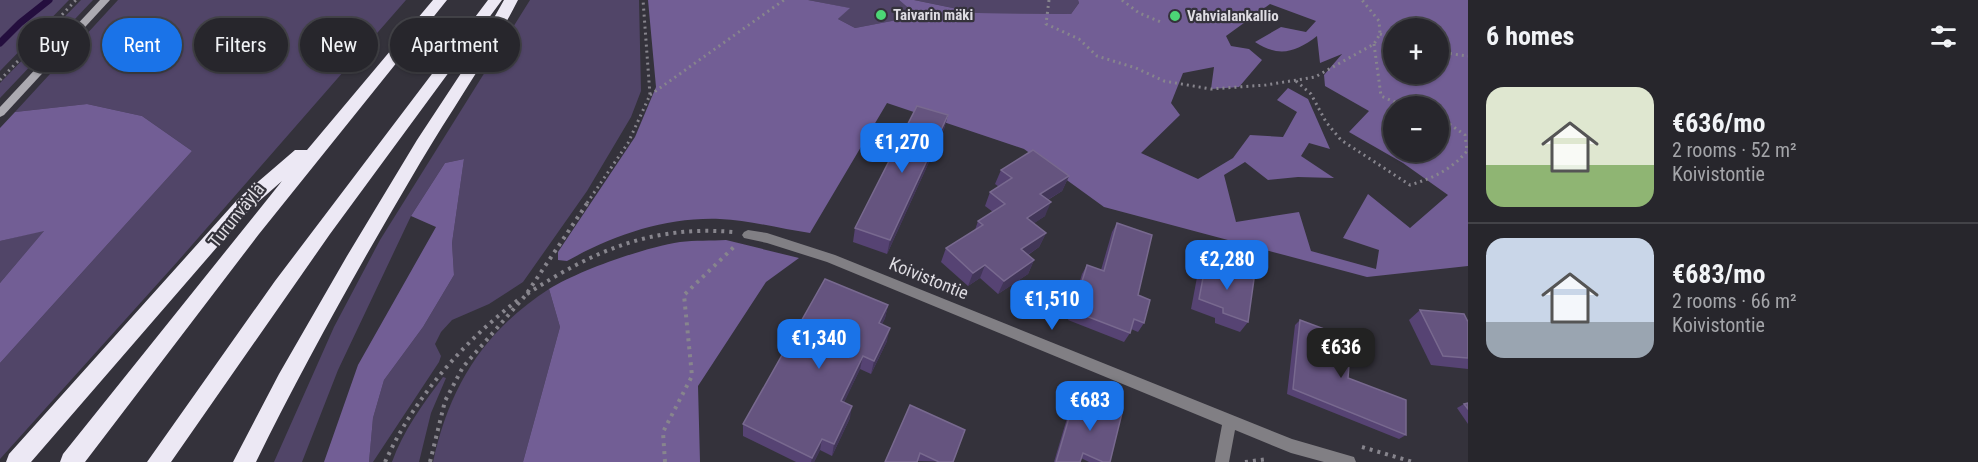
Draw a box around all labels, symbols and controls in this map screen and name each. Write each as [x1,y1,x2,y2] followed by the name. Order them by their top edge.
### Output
[893,6,973,24] place label: Taivarin mäki
[1187,7,1279,25] place label: Vahvialankallio
[874,8,888,22] marker: Taivarin mäki
[1168,9,1182,23] marker: Vahvialankallio
[18,18,90,72] chip: Buy
[102,18,182,72] chip: Rent
[194,18,288,72] chip: Filters
[300,18,378,72] chip: New
[390,18,520,72] chip: Apartment
[1383,18,1449,162] map controls
[1383,18,1449,84] button: +
[1927,20,1960,53] icon: filters
[1486,21,1574,51] text: 6 homes
[1383,96,1449,162] button: −
[1672,108,1765,138] text: €636/mo
[1534,111,1606,183] icon: home
[853,123,951,174] pin: €1,270
[874,130,930,154] text: €1,270
[1672,138,1797,162] text: 2 rooms · 52 m²
[1672,162,1765,186] text: Koivistontie
[204,179,268,251] street label: Turunväylä
[1178,240,1276,291] pin: €2,280
[1199,247,1255,271] text: €2,280
[886,253,972,303] street label: Koivistontie
[1672,259,1765,289] text: €683/mo
[1534,262,1606,334] icon: home
[1003,280,1101,331] pin: €1,510
[1024,287,1080,311] text: €1,510
[1672,289,1797,313] text: 2 rooms · 66 m²
[1672,313,1765,337] text: Koivistontie
[770,319,868,370] pin: €1,340
[791,326,847,350] text: €1,340
[1305,328,1377,379] pin: €636
[1321,335,1361,359] text: €636
[1054,381,1126,432] pin: €683
[1070,388,1110,412] text: €683

